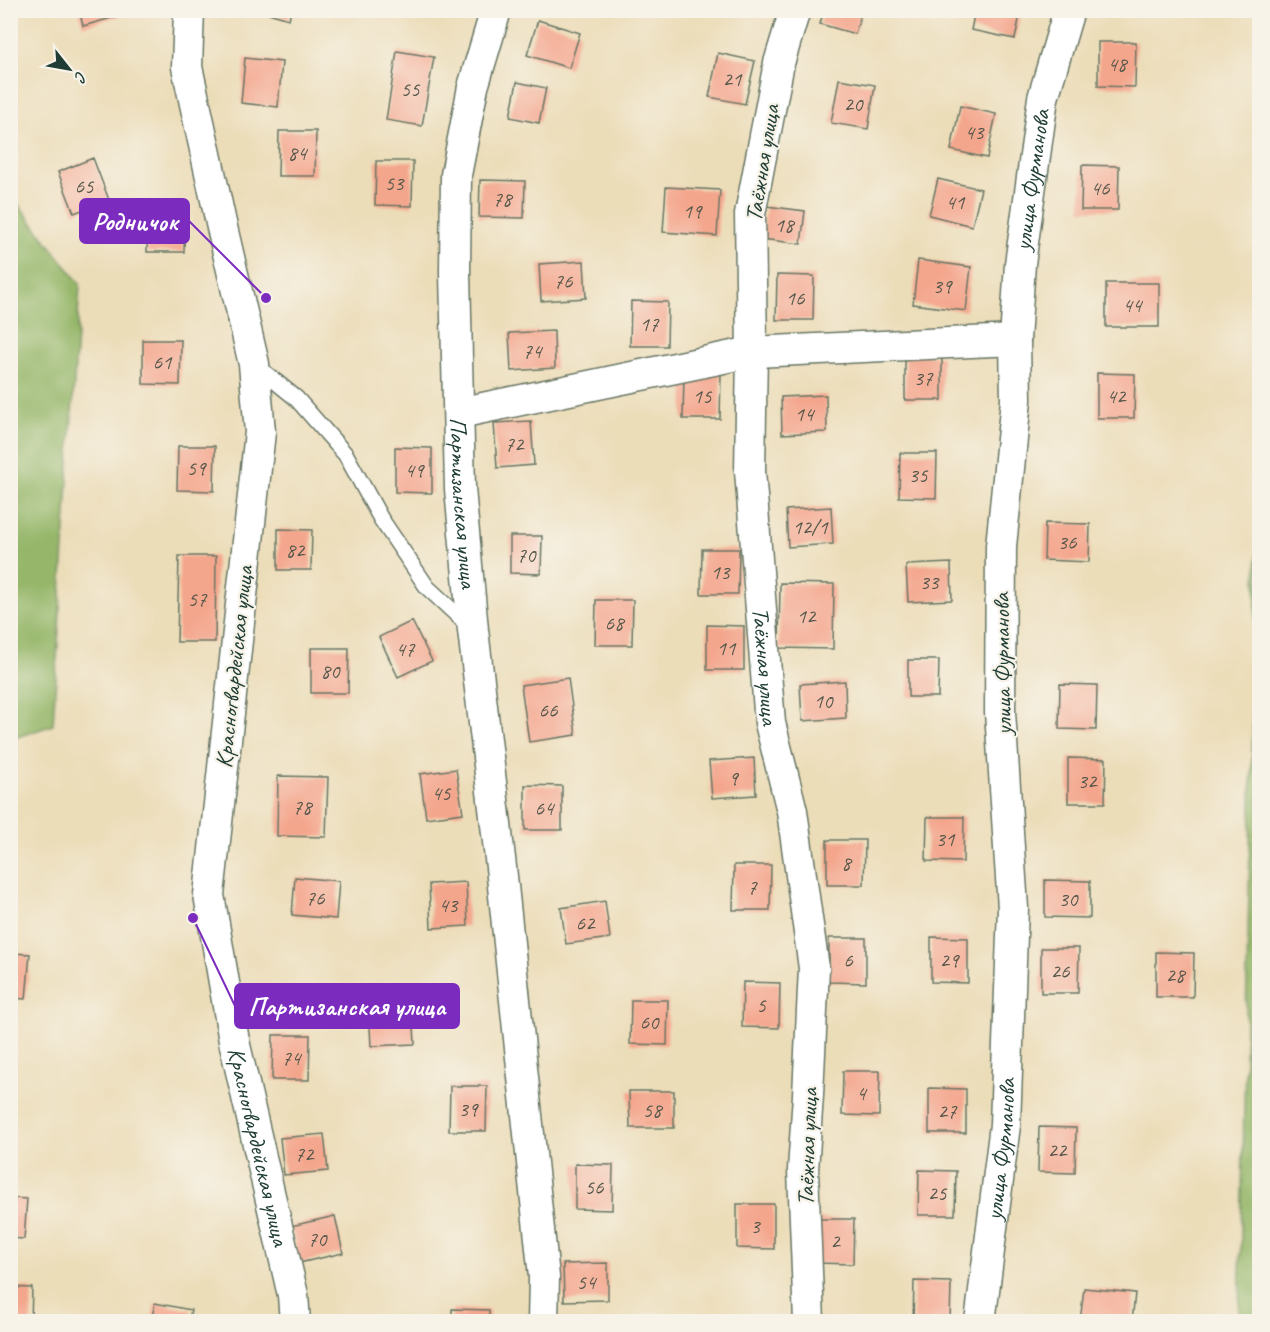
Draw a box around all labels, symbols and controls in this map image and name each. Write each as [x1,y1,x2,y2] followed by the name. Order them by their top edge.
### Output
[39,39,99,99] north arrow
[1108,51,1129,77] house number: 48
[723,66,743,92] house number: 21
[69,68,92,87] text: С
[401,76,421,102] house number: 55
[844,91,864,117] house number: 20
[738,101,786,223] street label: Таёжная улица
[1007,106,1056,254] street label: улица Фурманова
[965,119,985,145] house number: 43
[288,140,309,166] house number: 84
[385,170,405,196] house number: 53
[75,173,95,199] house number: 65
[1091,175,1110,201] house number: 46
[493,186,514,212] house number: 78
[946,189,966,215] house number: 41
[683,198,703,224] house number: 19
[80,199,189,243] callout: Родничок
[92,205,180,238] text: Родничок
[775,212,796,238] house number: 18
[554,268,573,294] house number: 76
[933,273,953,299] house number: 39
[786,285,805,311] house number: 16
[1123,292,1144,318] house number: 44
[640,311,660,337] house number: 17
[523,338,544,364] house number: 74
[153,349,173,375] house number: 61
[914,365,934,391] house number: 37
[693,383,713,409] house number: 15
[1107,383,1127,409] house number: 42
[795,401,816,427] house number: 14
[443,417,484,591] street label: Партизанская улица
[505,431,525,457] house number: 72
[187,455,207,481] house number: 59
[405,457,425,483] house number: 49
[909,462,929,488] house number: 35
[792,514,829,540] house number: 12/1
[1058,529,1077,555] house number: 36
[286,537,306,563] house number: 82
[517,542,537,568] house number: 70
[711,559,731,585] house number: 13
[208,563,260,769] street label: Красногвардейская улица
[920,569,940,595] house number: 33
[188,586,208,612] house number: 57
[986,591,1018,737] street label: улица Фурманова
[797,603,817,629] house number: 12
[746,606,785,728] street label: Таёжная улица
[605,610,626,636] house number: 68
[717,635,737,661] house number: 11
[396,636,416,662] house number: 47
[321,658,341,684] house number: 80
[814,688,834,714] house number: 10
[539,697,558,723] house number: 66
[728,765,739,791] house number: 9
[1078,768,1098,794] house number: 32
[432,780,452,806] house number: 45
[293,794,314,820] house number: 78
[535,795,556,821] house number: 64
[936,826,956,852] house number: 31
[841,850,853,876] house number: 8
[747,874,758,900] house number: 7
[306,885,325,911] house number: 76
[1059,886,1079,912] house number: 30
[439,892,459,918] house number: 43
[576,910,596,936] house number: 62
[843,947,853,973] house number: 6
[940,947,960,973] house number: 29
[1051,958,1070,984] house number: 26
[1166,962,1187,988] house number: 28
[235,984,459,1028] callout: Партизанская улица
[249,990,447,1023] text: Партизанская улица
[756,992,767,1018] house number: 5
[640,1009,660,1035] house number: 60
[221,1044,296,1250] street label: Красногвардейская улица
[282,1045,303,1071] house number: 74
[978,1076,1022,1224] street label: улица Фурманова
[856,1080,868,1106] house number: 4
[790,1086,824,1206] street label: Таёжная улица
[459,1096,479,1122] house number: 39
[643,1097,664,1123] house number: 58
[938,1098,958,1124] house number: 27
[1048,1137,1068,1163] house number: 22
[295,1141,315,1167] house number: 72
[585,1174,604,1200] house number: 56
[928,1180,948,1206] house number: 25
[750,1213,761,1239] house number: 3
[308,1226,328,1252] house number: 70
[830,1228,841,1254] house number: 2
[577,1269,598,1295] house number: 54

